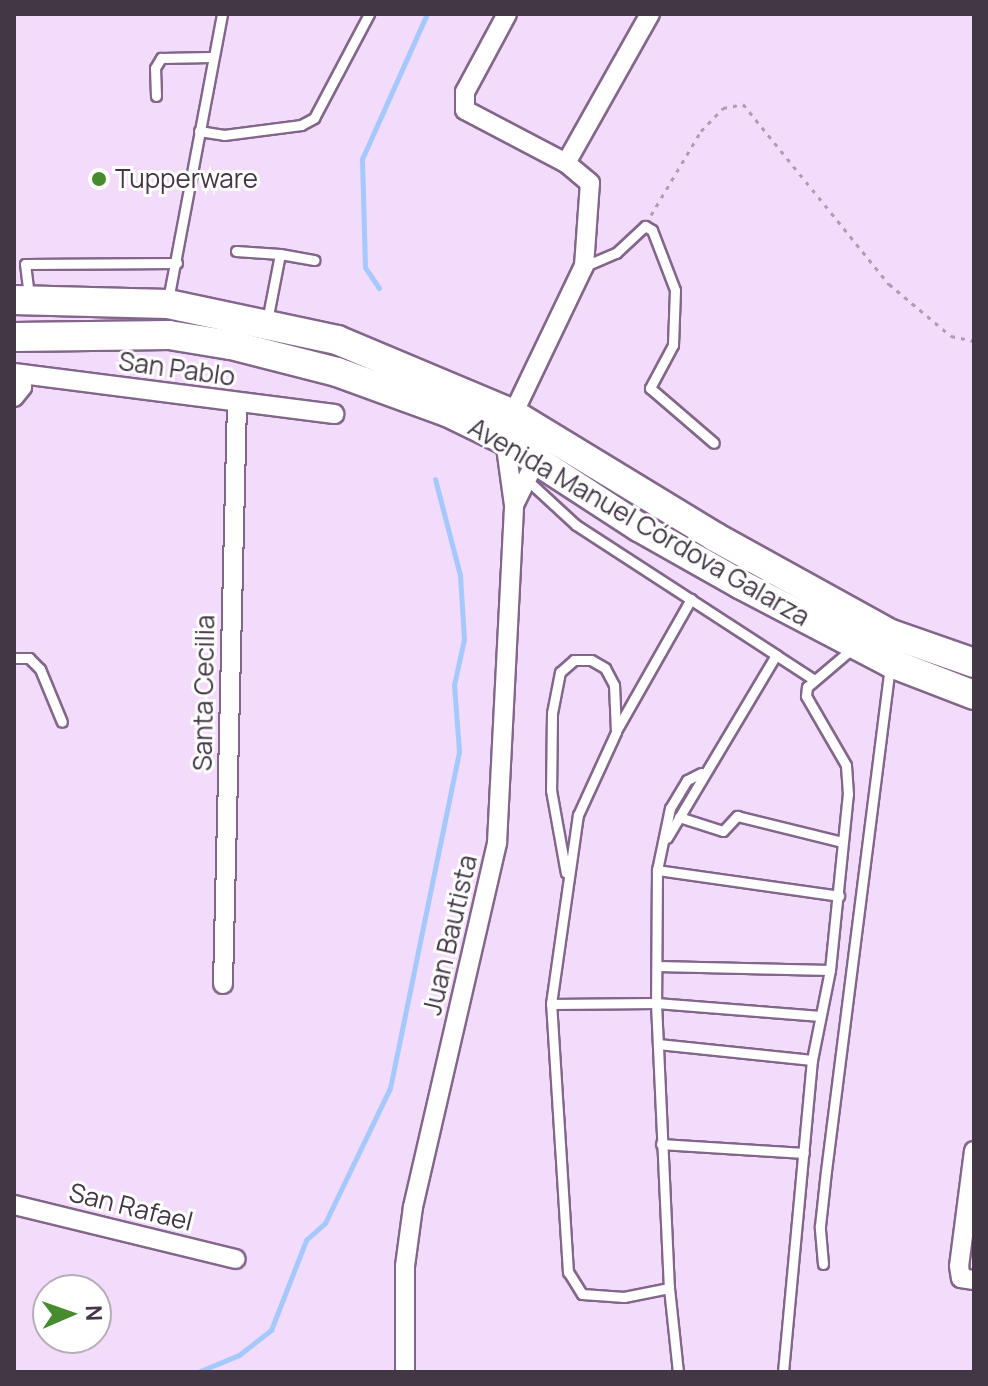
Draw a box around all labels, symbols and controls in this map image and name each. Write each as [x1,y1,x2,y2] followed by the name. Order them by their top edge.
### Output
[115,163,258,195] place label: Tupperware
[90,170,108,188] marker: Tupperware
[117,345,237,393] street label: San Pablo
[463,411,815,633] street label: Avenida Manuel Córdova Galarza
[187,615,221,771] street label: Santa Cecilia
[416,852,484,1018] street label: Juan Bautista
[66,1177,196,1237] street label: San Rafael
[32,1274,112,1354] north arrow
[79,1305,109,1322] text: N

